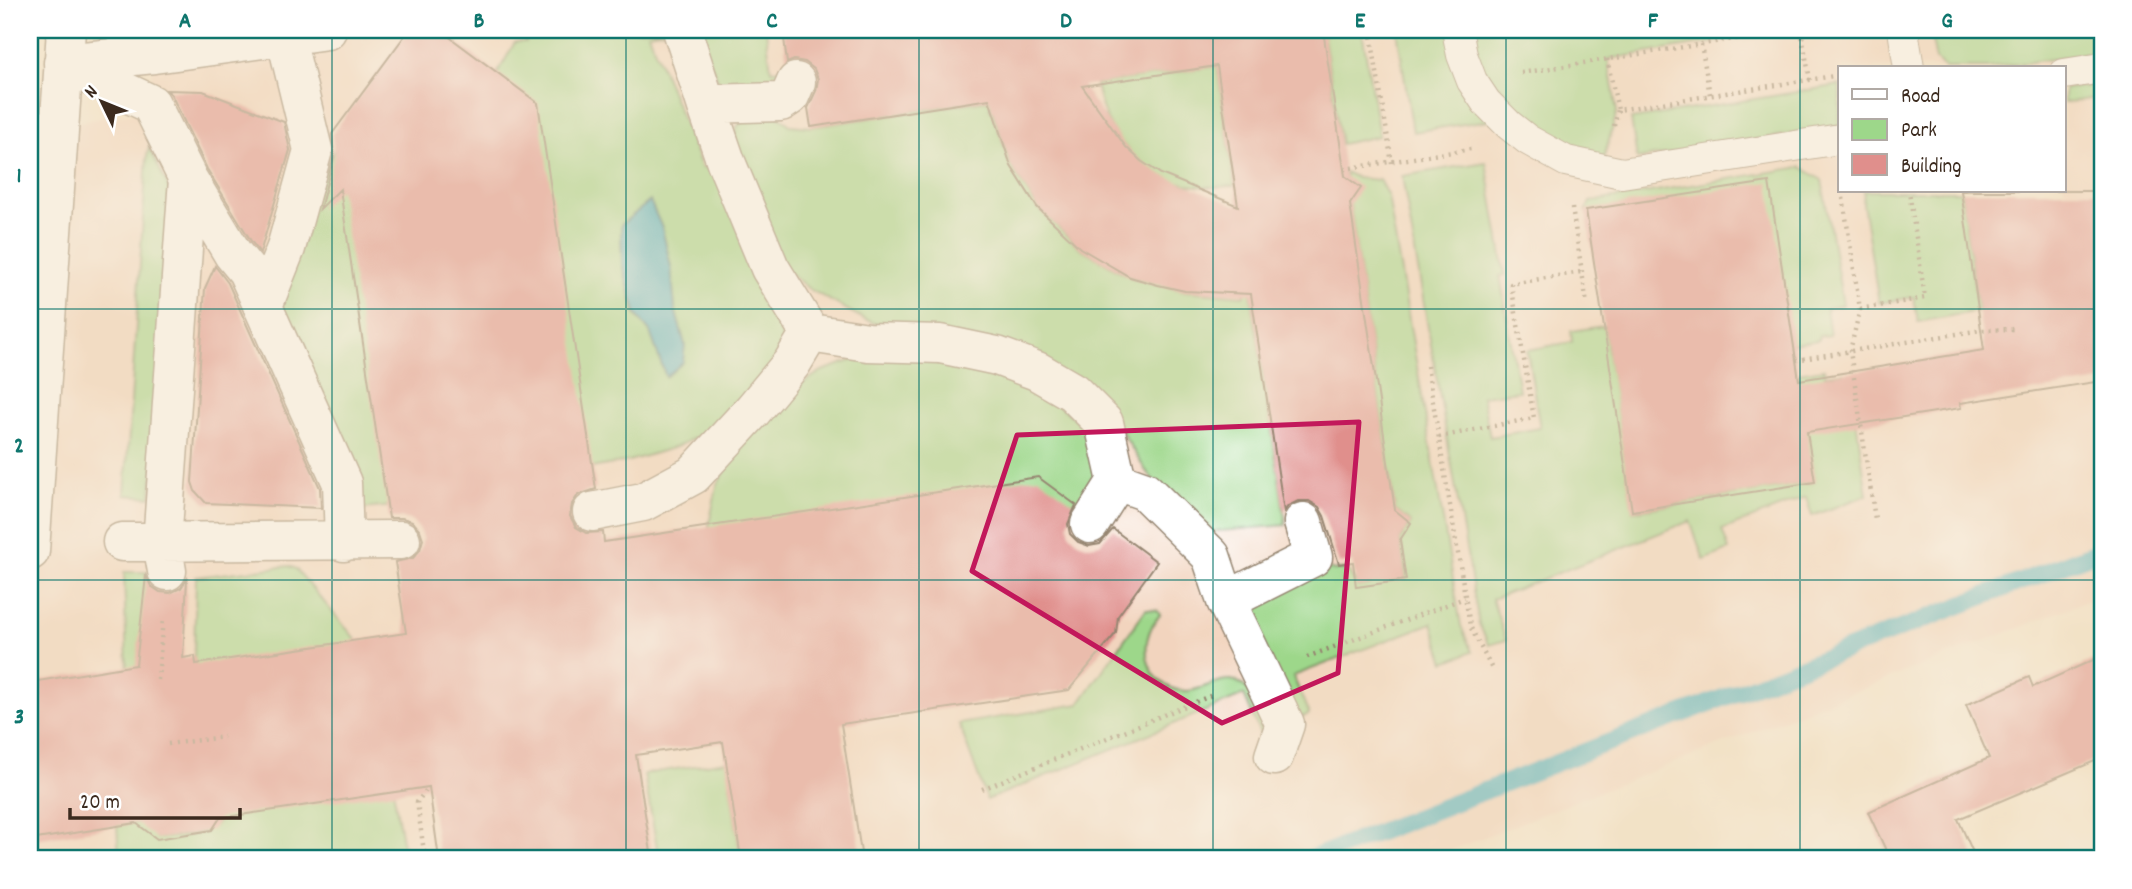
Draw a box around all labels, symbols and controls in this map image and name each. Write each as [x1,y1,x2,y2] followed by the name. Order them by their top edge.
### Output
[179,6,191,39] text: A
[474,6,485,39] text: B
[766,6,778,39] text: C
[1060,6,1072,39] text: D
[1355,6,1366,39] text: E
[1648,6,1659,39] text: F
[1941,6,1953,39] text: G
[66,66,136,136] north arrow
[1838,66,2066,192] legend
[79,80,105,105] text: N
[1901,83,1940,113] text: Road
[1901,117,1937,147] text: Park
[1901,153,1961,183] text: Building
[16,161,22,194] text: 1
[14,431,24,464] text: 2
[14,702,24,735] text: 3
[70,777,240,821] scale bar
[80,789,120,819] text: 20 m

